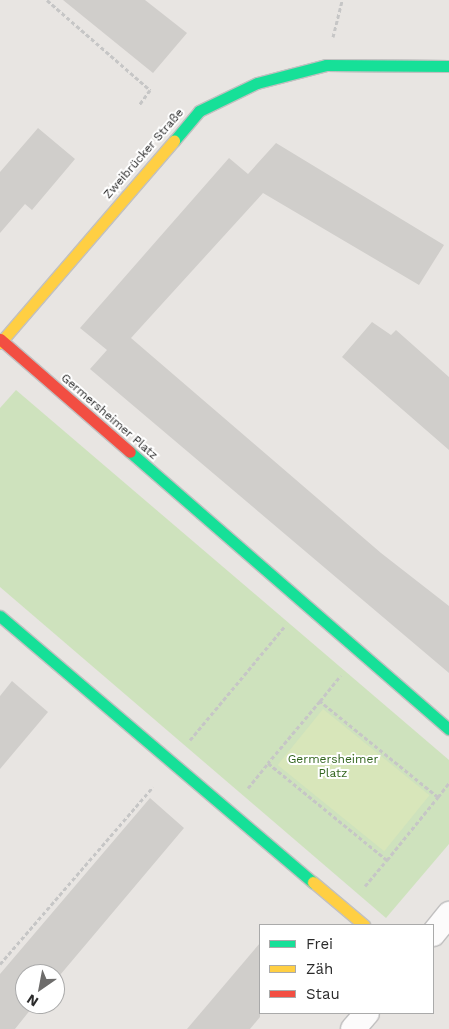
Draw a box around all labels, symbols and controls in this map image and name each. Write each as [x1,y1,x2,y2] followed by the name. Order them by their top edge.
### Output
[101,106,187,202] street label: Zweibrücker Straße
[58,371,160,463] street label: Germersheimer Platz
[288,753,378,781] park label: Germersheimer Platz
[259,924,434,1014] legend
[306,935,333,953] text: Frei
[306,960,333,978] text: Zäh
[15,964,65,1014] north arrow
[306,985,340,1003] text: Stau
[24,991,41,1010] text: N

